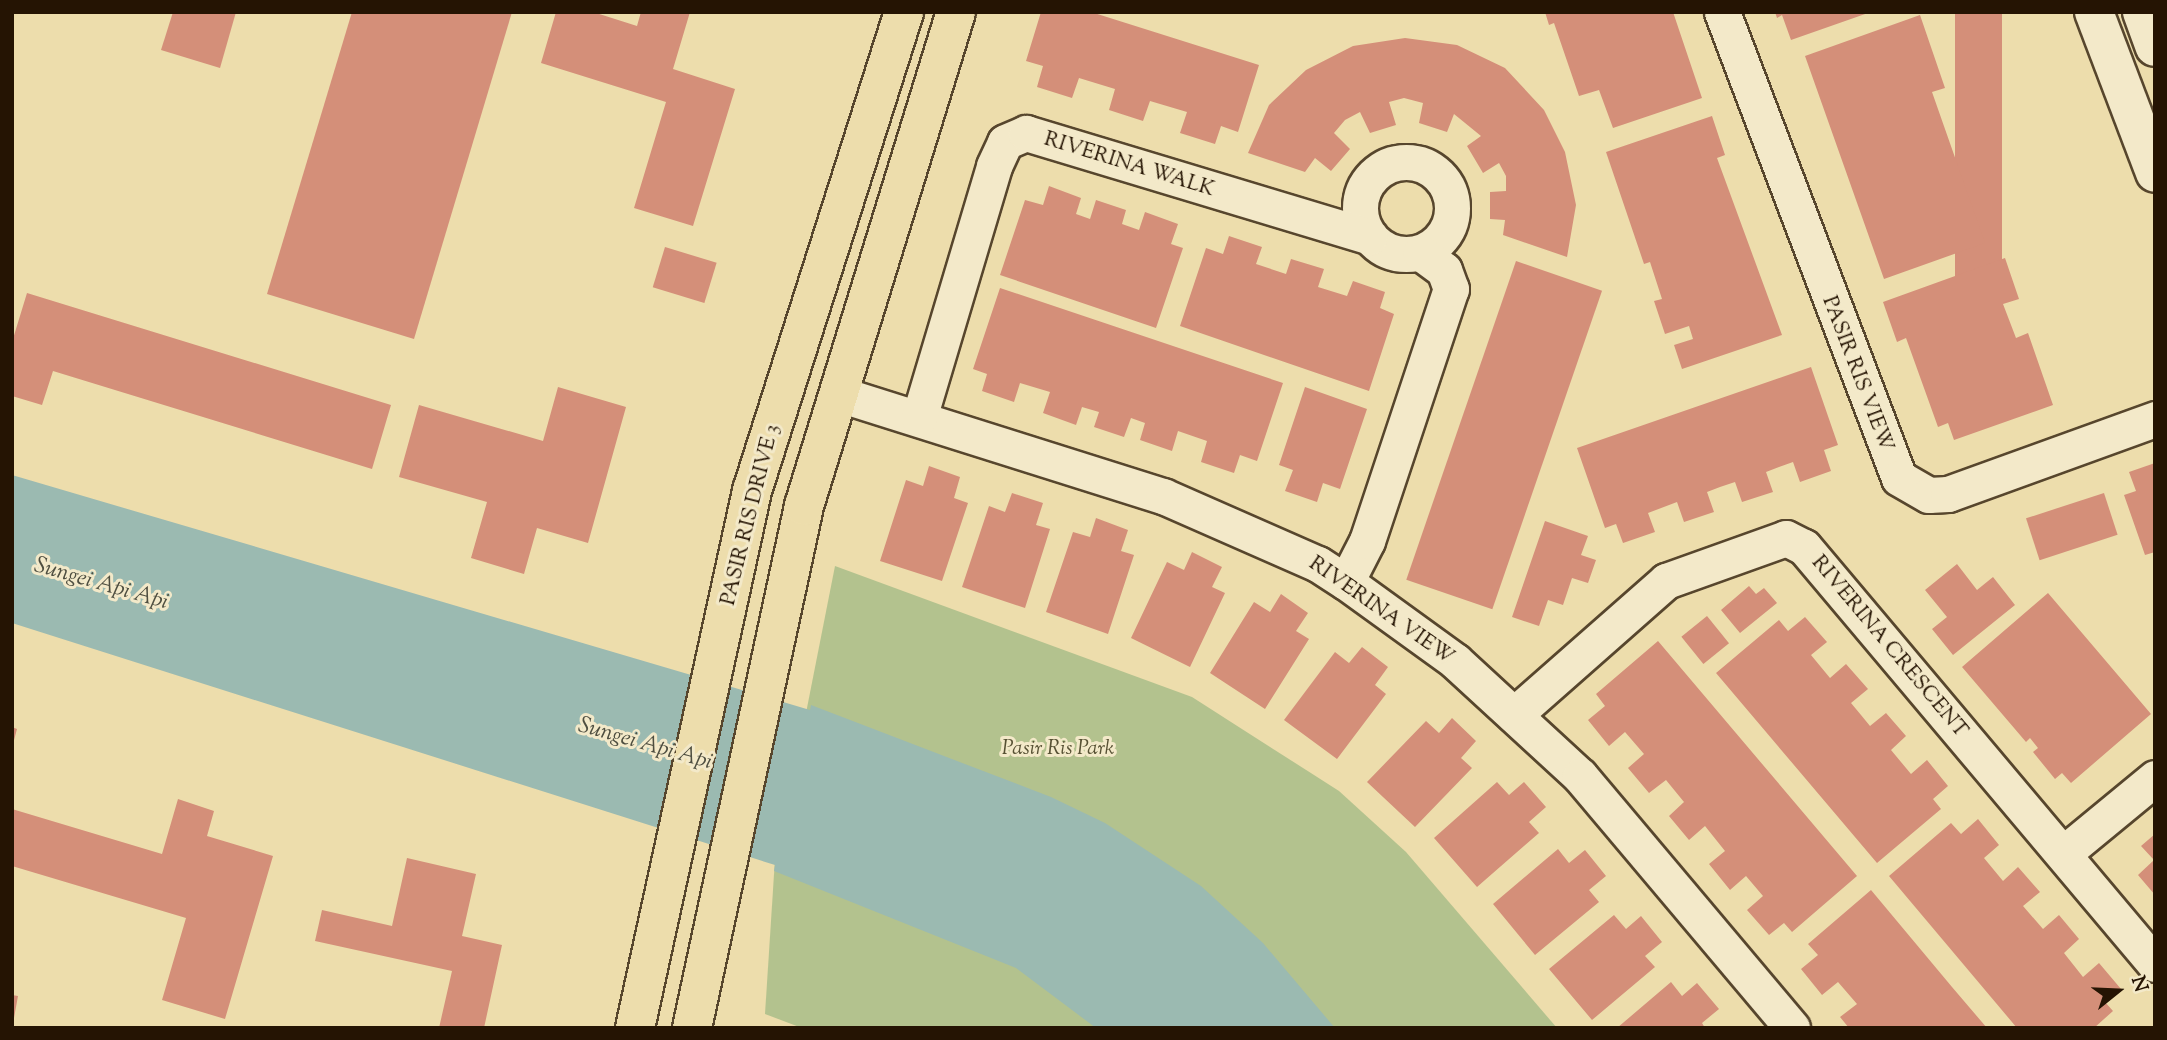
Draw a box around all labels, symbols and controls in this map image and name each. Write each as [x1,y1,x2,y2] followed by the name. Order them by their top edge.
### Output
[1041,127,1217,203] street label: RIVERINA WALK
[1816,293,1898,455] street label: PASIR RIS VIEW
[716,422,786,608] street label: PASIR RIS DRIVE 3
[1805,551,1973,743] street label: RIVERINA CRESCENT
[1304,552,1458,670] street label: RIVERINA VIEW
[31,553,171,617] water label: Sungei Api Api
[575,713,715,777] water label: Sungei Api Api
[1002,736,1114,762] park label: Pasir Ris Park
[2083,956,2153,1026] north arrow
[2123,973,2154,996] text: N

